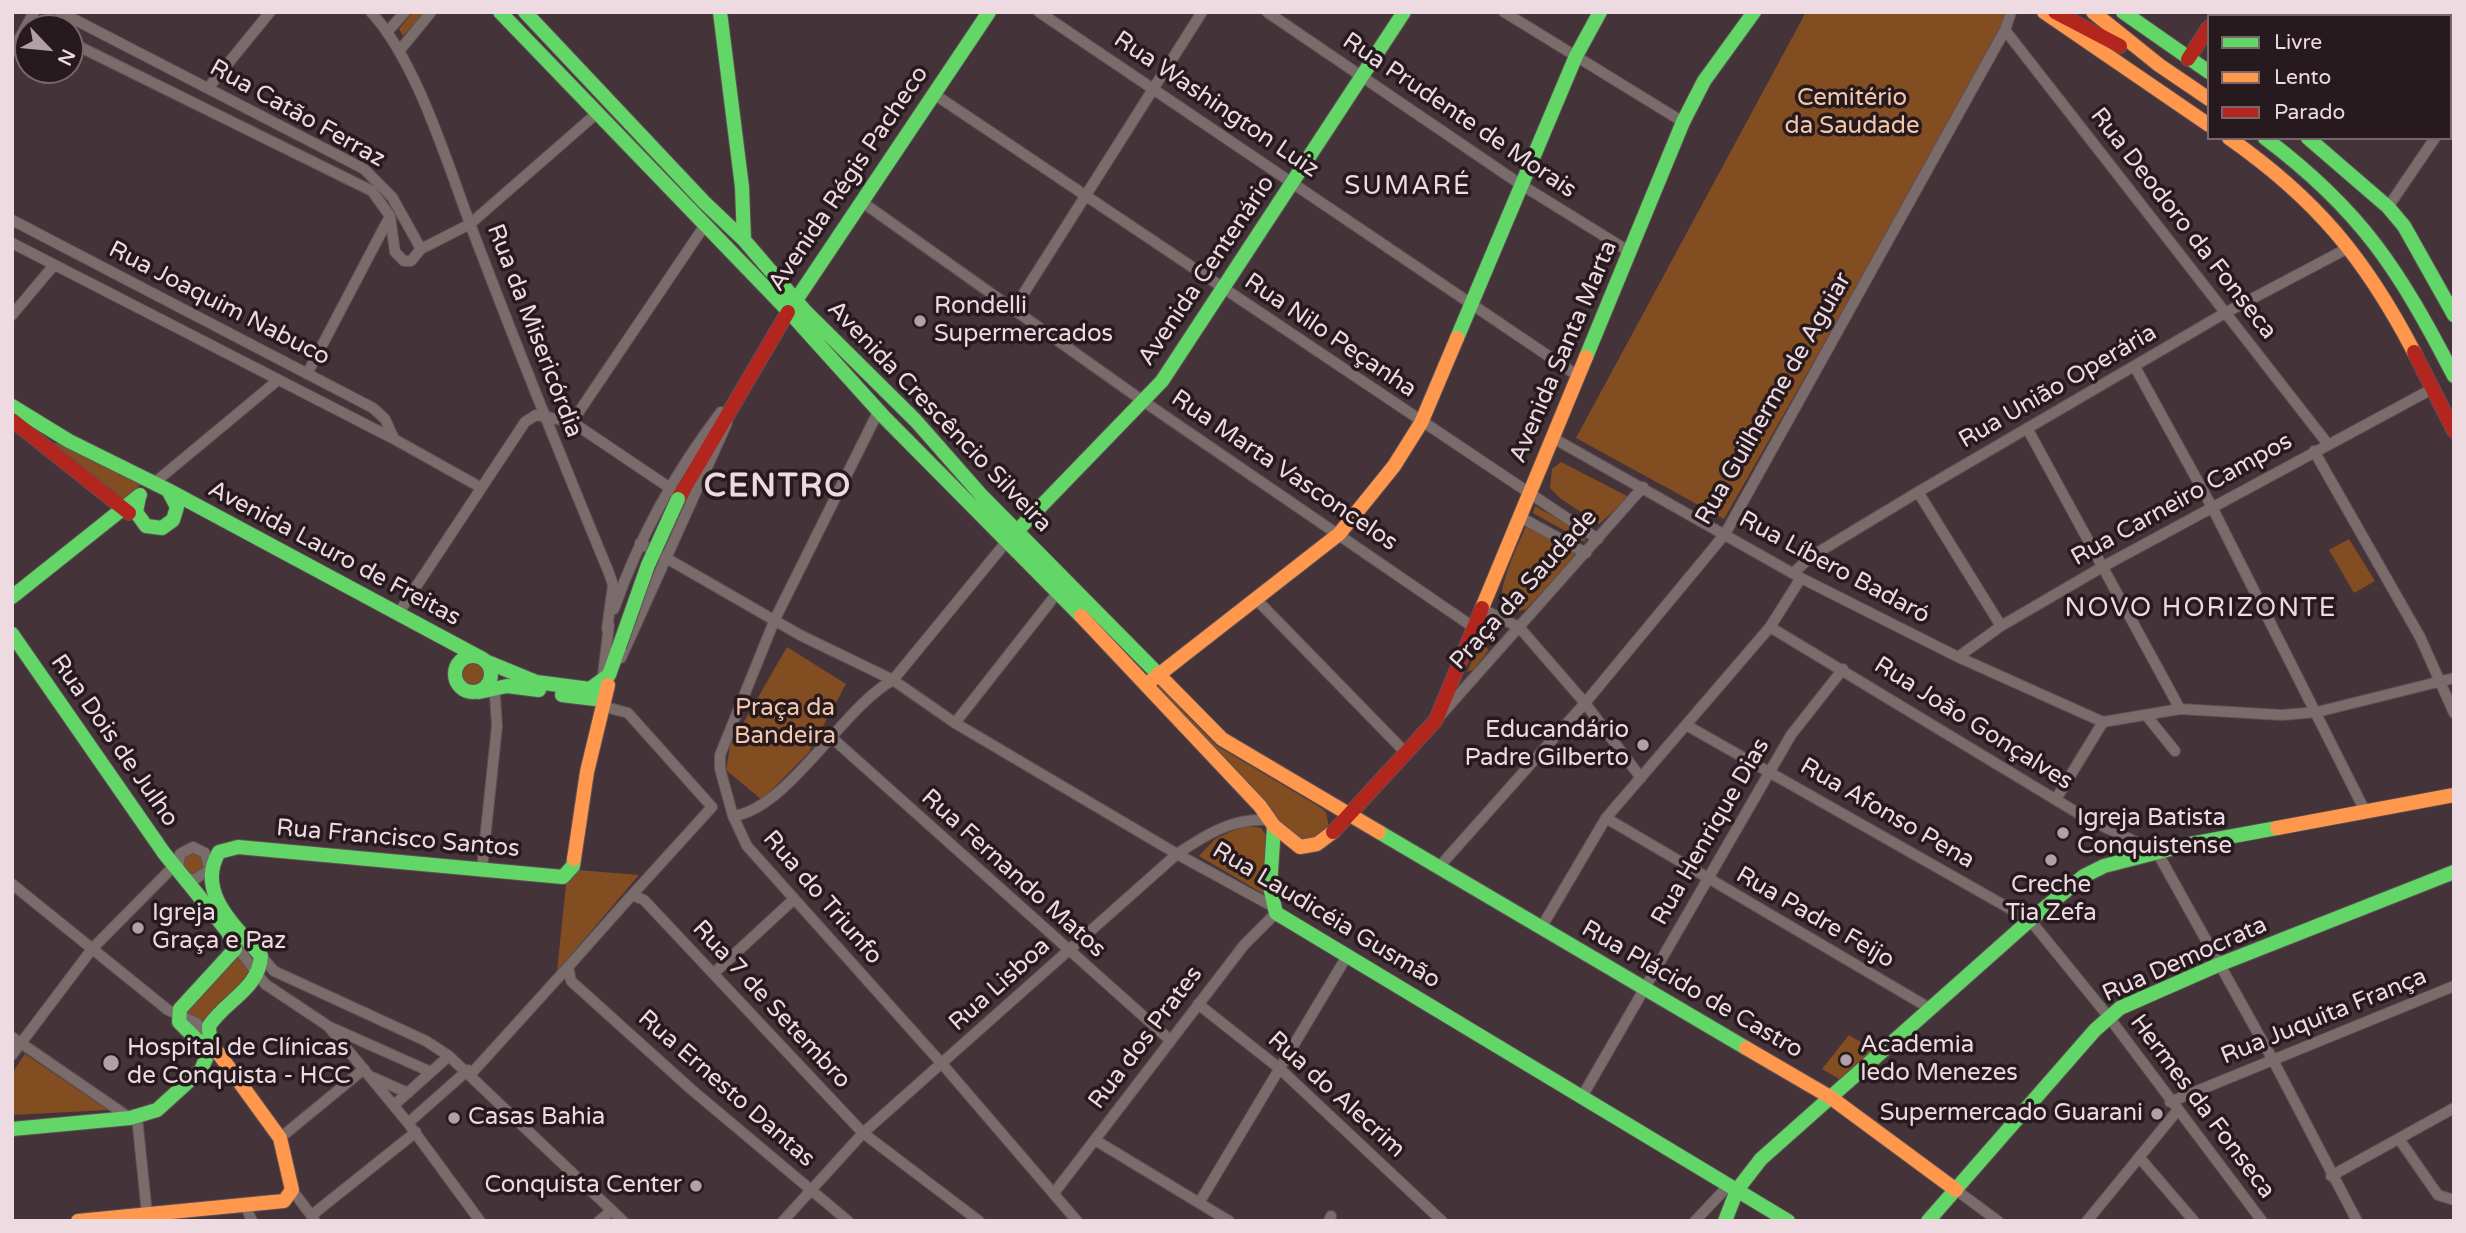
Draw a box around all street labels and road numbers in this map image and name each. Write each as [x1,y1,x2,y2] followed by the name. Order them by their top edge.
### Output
[1108,26,1324,184] street label: Rua Washington Luiz
[1337,27,1581,205] street label: Rua Prudente de Morais
[204,54,390,174] street label: Rua Catão Ferraz
[763,61,935,297] street label: Avenida Régis Pacheco
[2084,103,2282,345] street label: Rua Deodoro da Fonseca
[1133,170,1281,372] street label: Avenida Centenário
[480,220,588,442] street label: Rua da Misericórdia
[104,236,334,372] street label: Rua Joaquim Nabuco
[1504,237,1624,467] street label: Avenida Santa Marta
[1238,268,1422,404] street label: Rua Nilo Peçanha
[1690,268,1858,530] street label: Rua Guilherme de Aguiar
[821,295,1057,539] street label: Avenida Crescêncio Silveira
[1954,319,2162,455] street label: Rua União Operária
[1165,384,1403,558] street label: Rua Marta Vasconcelos
[2067,427,2297,573] street label: Rua Carneiro Campos
[203,475,465,633] street label: Avenida Lauro de Freitas
[1444,504,1604,676] street label: Praça da Saudade
[1734,506,1934,630] street label: Rua Líbero Badaró
[44,649,184,833] street label: Rua Dois de Julho
[1868,651,2078,797] street label: Rua João Gonçalves
[1646,733,1776,931] street label: Rua Henrique Dias
[1795,752,1979,876] street label: Rua Afonso Pena
[915,784,1111,964] street label: Rua Fernando Matos
[275,814,521,864] street label: Rua Francisco Santos
[756,825,888,971] street label: Rua do Triunfo
[1207,837,1445,995] street label: Rua Laudicéia Gusmão
[1731,861,1899,975] street label: Rua Padre Feijo
[2098,911,2272,1009] street label: Rua Democrata
[686,915,856,1095] street label: Rua 7 de Setembro
[1576,915,1808,1065] street label: Rua Plácido de Castro
[944,932,1056,1038] street label: Rua Lisboa
[1083,961,1209,1115] street label: Rua dos Prates
[2217,963,2431,1071] street label: Rua Juquita França
[632,1004,820,1174] street label: Rua Ernesto Dantas
[2123,1009,2281,1205] street label: Hermes da Fonseca
[1261,1026,1411,1164] street label: Rua do Alecrim

